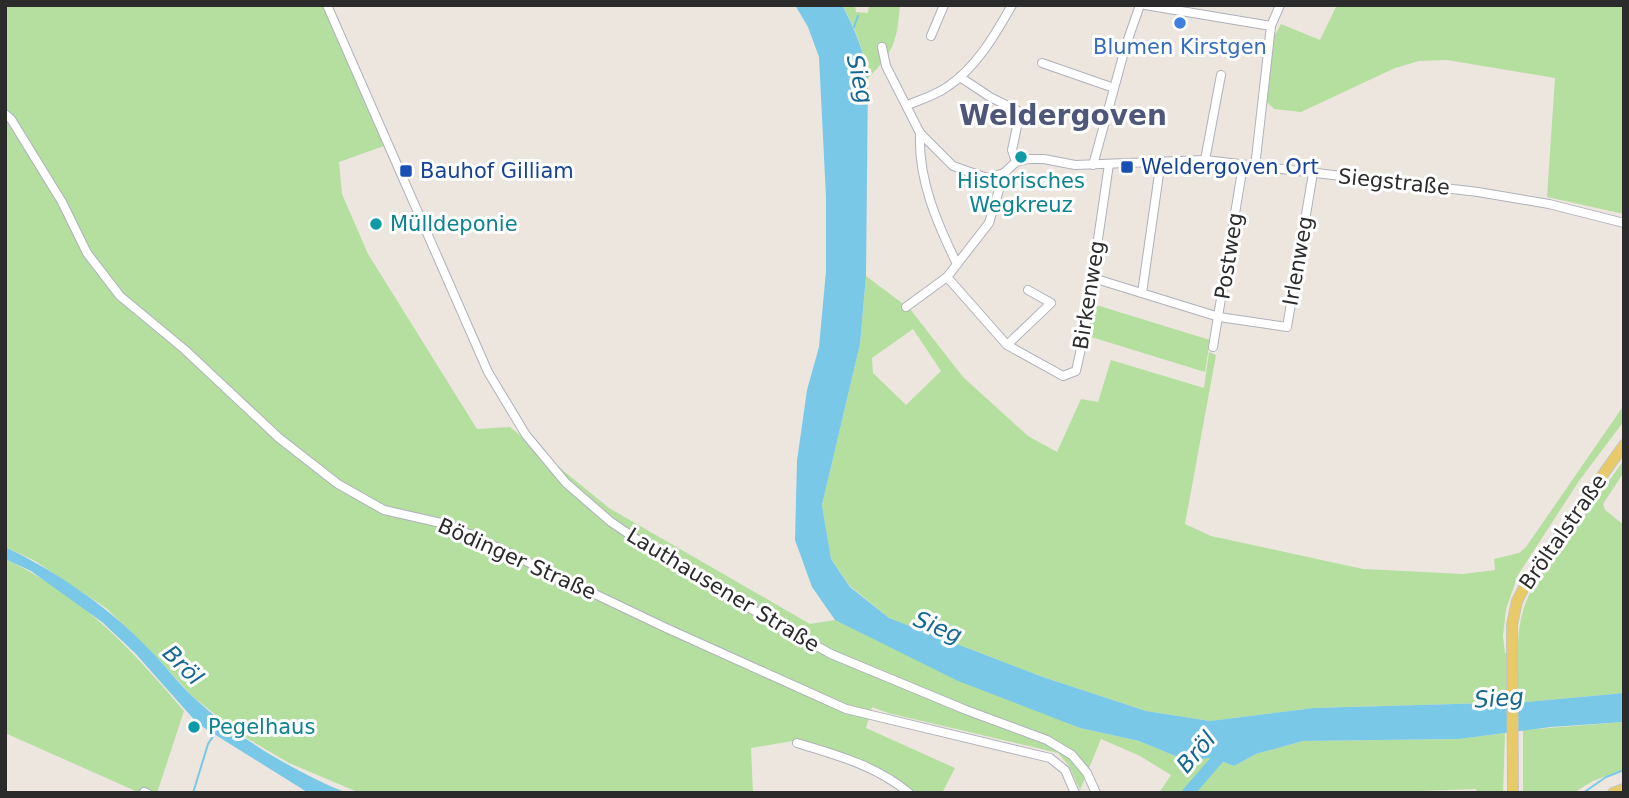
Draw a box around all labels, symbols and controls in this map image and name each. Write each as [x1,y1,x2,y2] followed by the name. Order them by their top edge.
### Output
[1172,15,1188,31] marker: Blumen Kirstgen
[1093,35,1267,59] place label: Blumen Kirstgen
[842,52,878,106] water label: Sieg
[959,99,1167,132] district label: Weldergoven
[1013,149,1029,165] marker: Historisches Wegkreuz
[1141,155,1319,179] place label: Weldergoven Ort
[420,159,574,183] place label: Bauhof Gilliam
[1119,159,1135,175] marker: Weldergoven Ort
[398,163,414,179] marker: Bauhof Gilliam
[1337,164,1451,200] street label: Siegstraße
[957,169,1085,217] place label: Historisches Wegkreuz
[1210,211,1248,301] street label: Postweg
[390,212,518,236] place label: Mülldeponie
[1278,214,1318,308] street label: Irlenweg
[368,216,384,232] marker: Mülldeponie
[1069,239,1109,351] street label: Birkenweg
[1514,470,1612,594] street label: Bröltalstraße
[434,513,600,605] street label: Bödinger Straße
[622,523,824,657] street label: Lauthausener Straße
[910,606,966,648] water label: Sieg
[158,640,209,691] water label: Bröl
[1473,683,1525,713] water label: Sieg
[208,715,315,739] place label: Pegelhaus
[186,719,202,735] marker: Pegelhaus
[1171,726,1221,778] water label: Bröl

